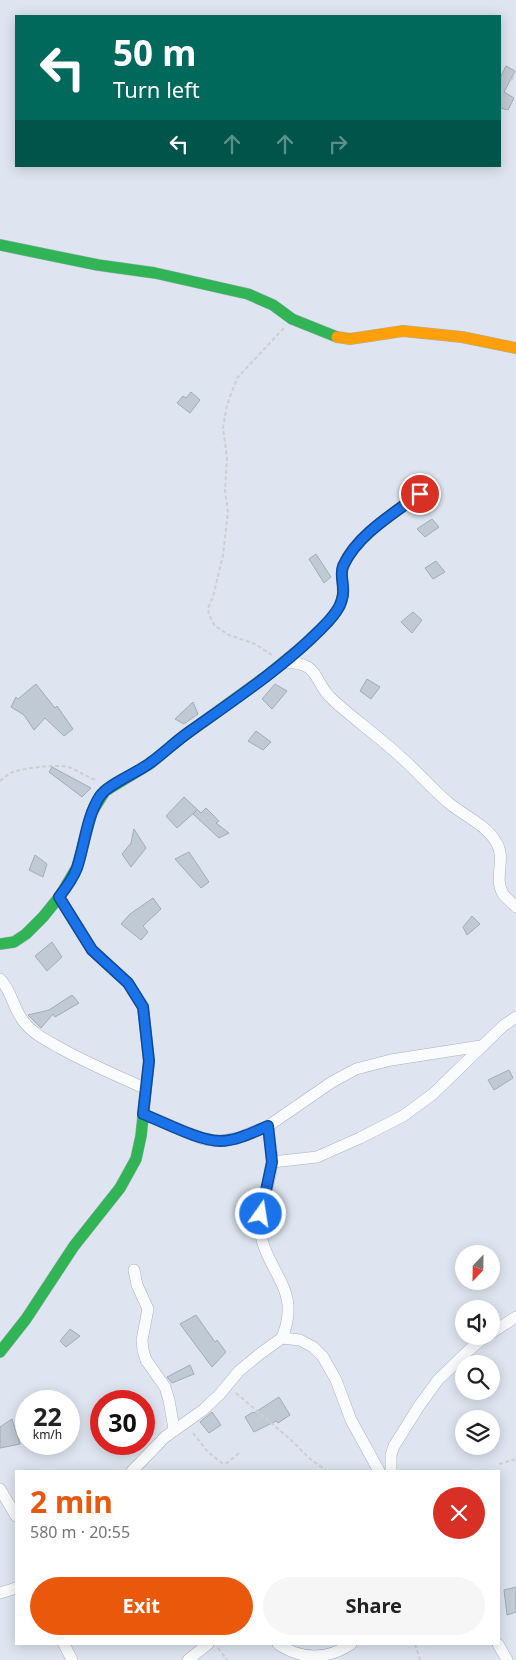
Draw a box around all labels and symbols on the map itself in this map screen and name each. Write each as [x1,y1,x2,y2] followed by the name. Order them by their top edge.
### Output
[399,473,441,515] pin
[234,1187,286,1239] position arrow
[455,1245,500,1290] north arrow
[90,1390,155,1455] speed limit sign: 30

